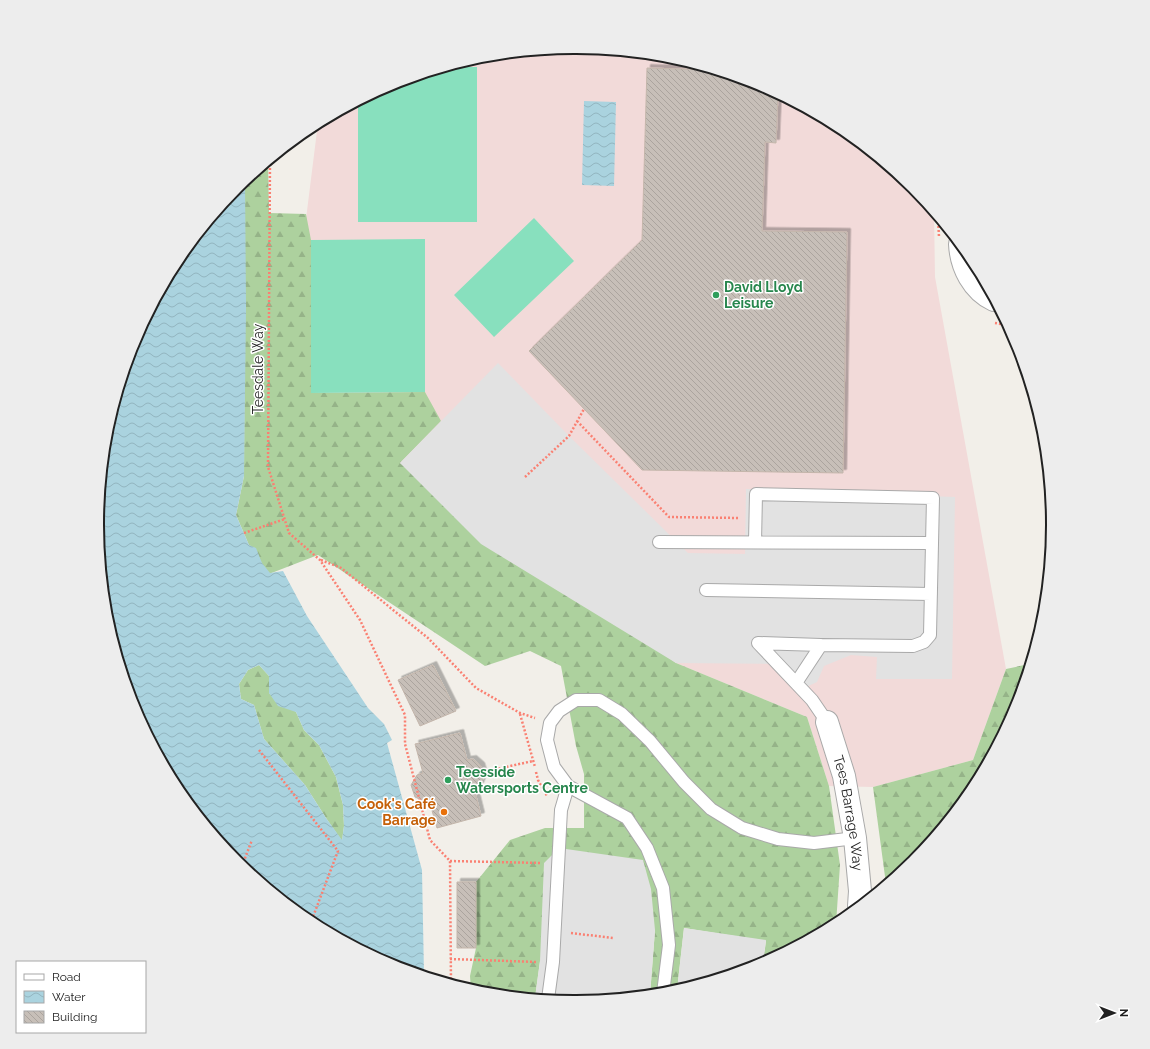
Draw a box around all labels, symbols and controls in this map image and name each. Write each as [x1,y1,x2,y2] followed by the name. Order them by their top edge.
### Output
[724,279,803,311] place label: David Lloyd Leisure
[711,290,721,300] marker: David Lloyd Leisure
[250,323,266,414] street label: Teesdale Way
[830,753,866,872] street label: Tees Barrage Way
[456,764,588,796] place label: Teesside Watersports Centre
[443,775,453,785] marker: Teesside Watersports Centre
[357,796,437,828] place label: Cook's Café Barrage
[439,807,449,817] marker: Cook's Café Barrage
[16,961,146,1033] legend
[52,970,81,984] text: Road
[52,990,86,1004] text: Water
[1094,993,1134,1033] north arrow
[1117,1009,1130,1017] text: N
[52,1010,98,1024] text: Building

